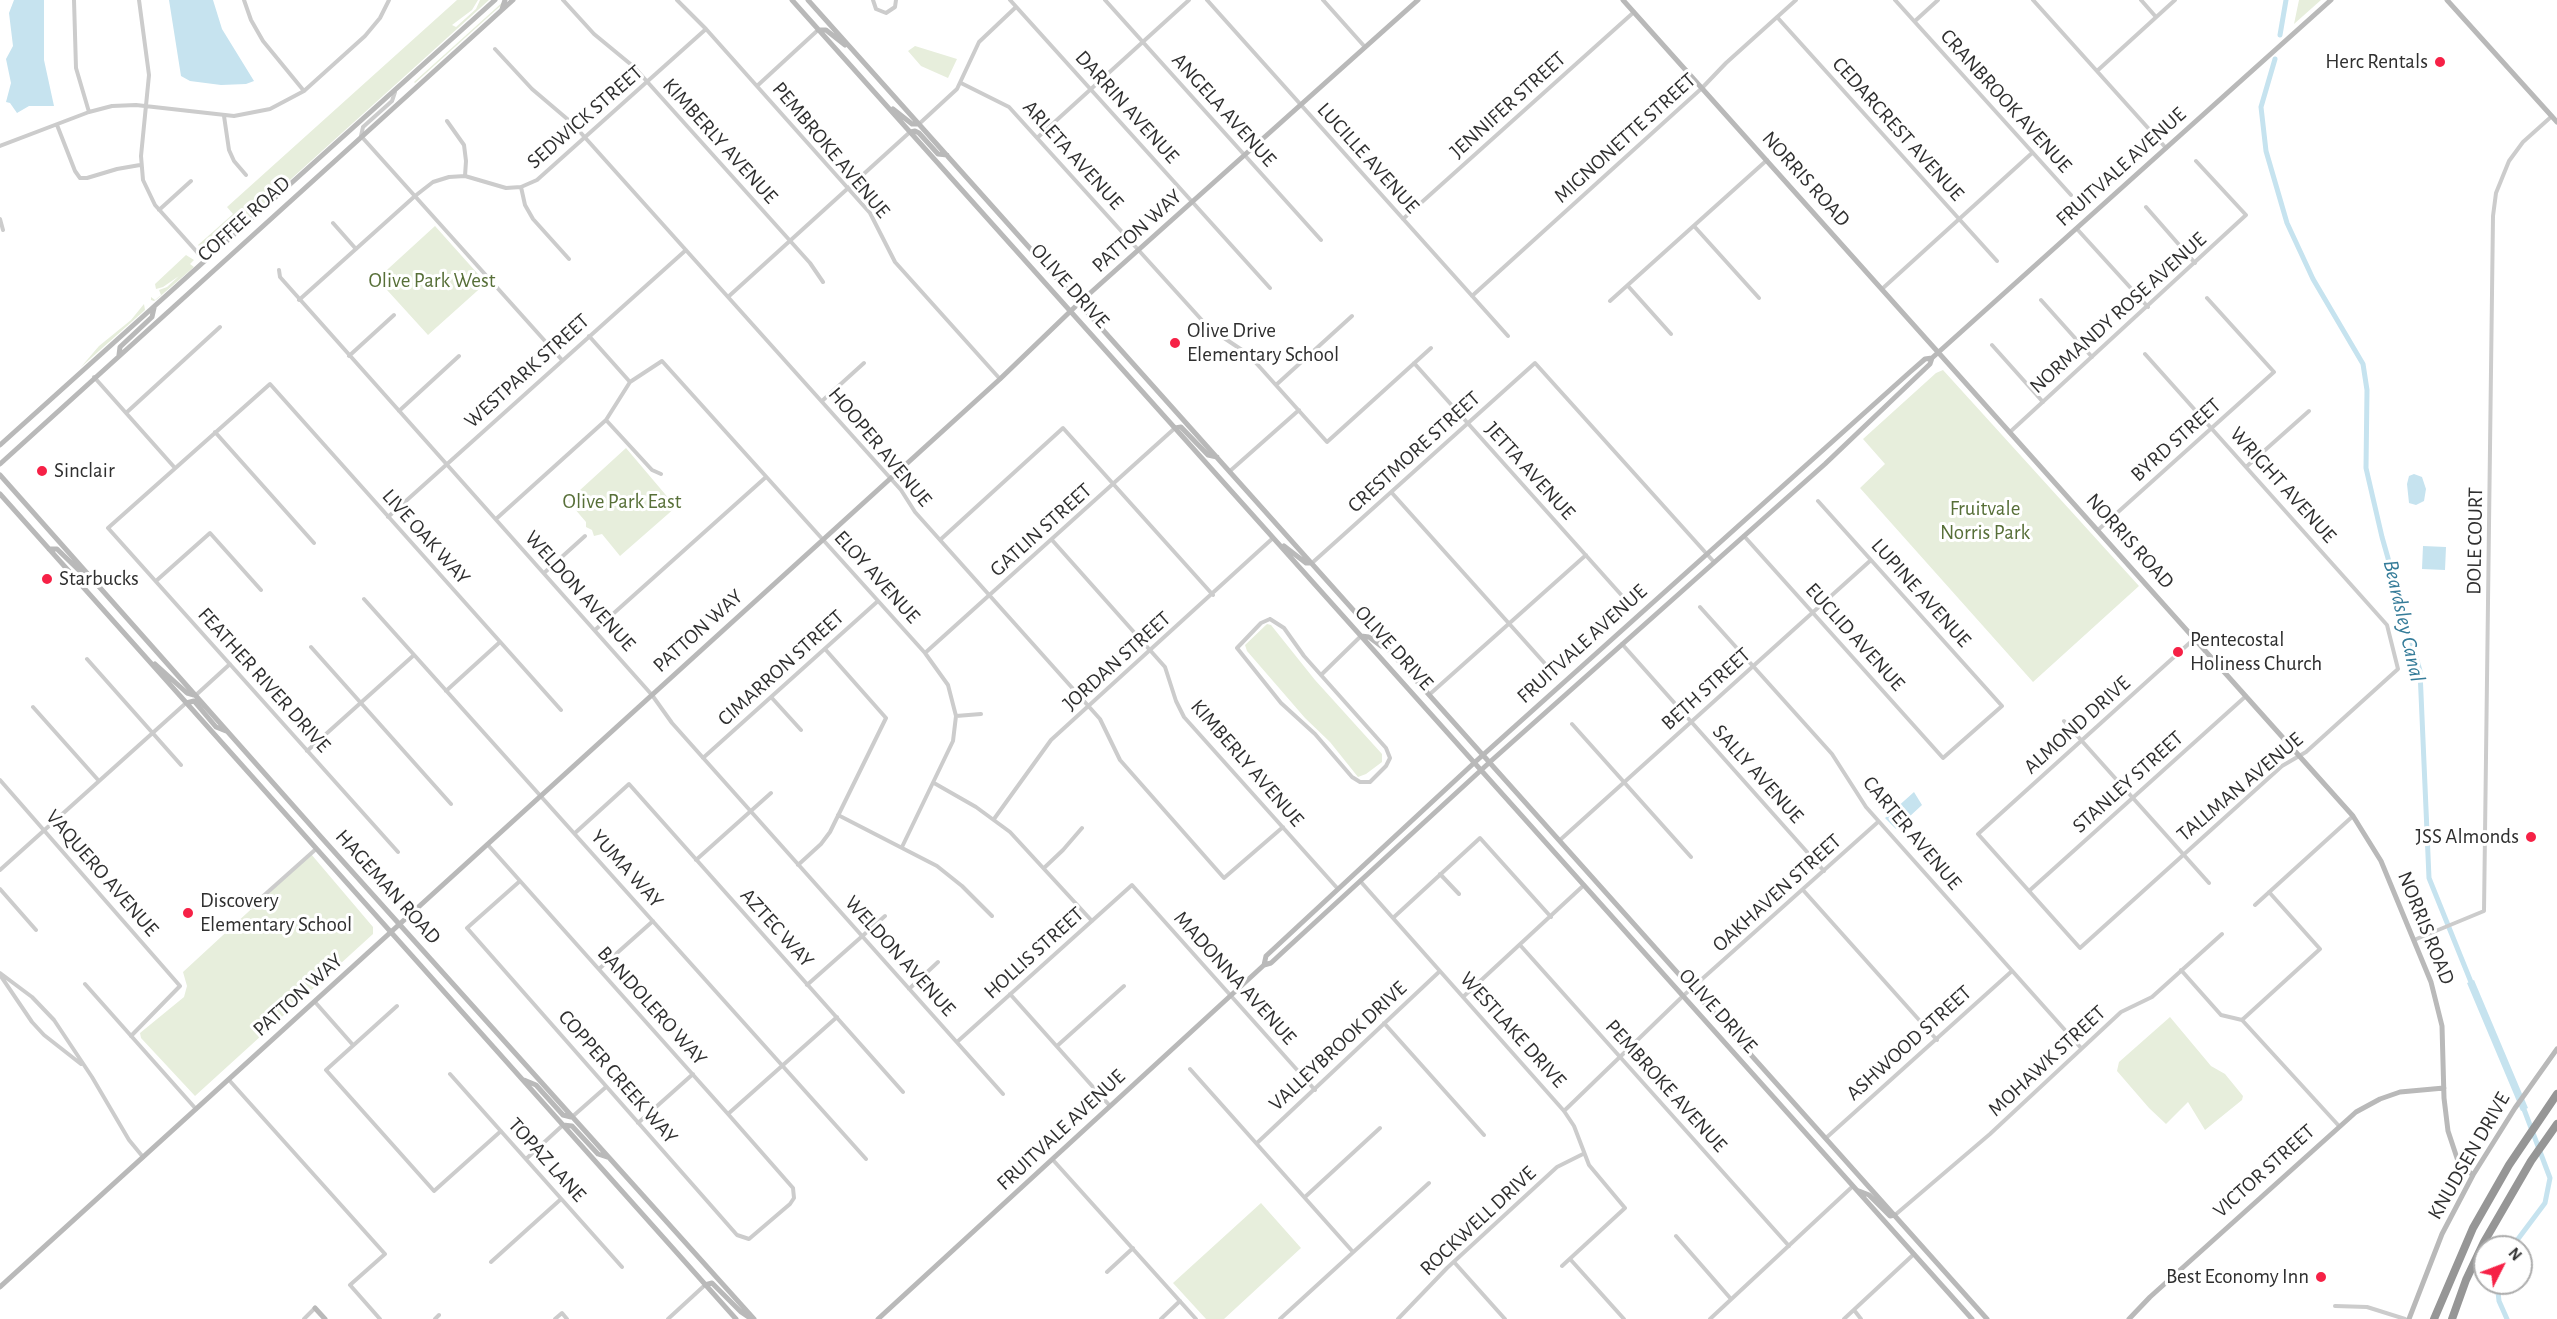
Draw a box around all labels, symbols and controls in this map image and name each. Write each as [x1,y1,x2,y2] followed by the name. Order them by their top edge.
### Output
[1935,24,2077,178] street label: CRANBROOK AVENUE
[1070,45,1184,169] street label: DARRIN AVENUE
[1445,46,1571,164] street label: JENNIFER STREET
[1166,48,1282,172] street label: ANGELA AVENUE
[2325,49,2428,75] place label: Herc Rentals
[1827,52,1969,206] street label: CEDARCREST AVENUE
[2433,55,2447,69] marker: Herc Rentals
[522,60,648,174] street label: SEDWICK STREET
[1549,68,1701,208] street label: MIGNONETTE STREET
[657,73,783,209] street label: KIMBERLY AVENUE
[767,77,895,223] street label: PEMBROKE AVENUE
[1017,95,1129,215] street label: ARLETA AVENUE
[1312,97,1424,219] street label: LUCILLE AVENUE
[2051,102,2191,232] street label: FRUITVALE AVENUE
[1757,126,1855,232] street label: NORRIS ROAD
[192,171,296,267] street label: COFFEE ROAD
[1087,184,1187,278] street label: PATTON WAY
[2024,227,2212,399] street label: NORMANDY ROSE AVENUE
[1025,238,1115,334] street label: OLIVE DRIVE
[368,268,496,294] park label: Olive Park West
[459,308,595,434] street label: WESTPARK STREET
[1187,318,1339,368] place label: Olive Drive Elementary School
[1168,336,1182,350] marker: Olive Drive Elementary School
[823,382,937,512] street label: HOOPER AVENUE
[1342,386,1486,518] street label: CRESTMORE STREET
[2126,393,2226,487] street label: BYRD STREET
[1480,417,1580,525] street label: JETTA AVENUE
[2224,422,2342,548] street label: WRIGHT AVENUE
[54,458,115,484] place label: Sinclair
[35,464,49,478] marker: Sinclair
[985,478,1097,582] street label: GATLIN STREET
[376,484,476,590] street label: LIVE OAK WAY
[2461,487,2489,595] street label: DOLE COURT
[2081,488,2179,594] street label: NORRIS ROAD
[563,489,681,515] park label: Olive Park East
[1940,496,2030,546] park label: Fruitvale Norris Park
[829,525,925,629] street label: ELOY AVENUE
[519,526,641,656] street label: WELDON AVENUE
[1866,533,1976,653] street label: LUPINE AVENUE
[2377,557,2431,685] water label: Beardsley Canal
[59,566,139,592] place label: Starbucks
[40,572,54,586] marker: Starbucks
[1800,578,1910,696] street label: EUCLID AVENUE
[1512,579,1652,709] street label: FRUITVALE AVENUE
[648,584,748,678] street label: PATTON WAY
[1349,600,1439,696] street label: OLIVE DRIVE
[192,602,336,758] street label: FEATHER RIVER DRIVE
[713,605,849,731] street label: CIMARRON STREET
[1058,606,1176,716] street label: JORDAN STREET
[2190,627,2322,677] place label: Pentecostal Holiness Church
[1656,642,1756,736] street label: BETH STREET
[2171,645,2185,659] marker: Pentecostal Holiness Church
[2019,671,2135,779] street label: ALMOND DRIVE
[1185,694,1309,832] street label: KIMBERLY AVENUE
[1707,719,1809,829] street label: SALLY AVENUE
[2067,726,2189,838] street label: STANLEY STREET
[2172,727,2308,847] street label: TALLMAN AVENUE
[1857,771,1967,895] street label: CARTER AVENUE
[40,805,164,941] street label: VAQUERO AVENUE
[330,824,446,950] street label: HAGEMAN ROAD
[2415,824,2519,850] place label: JSS Almonds
[585,825,669,913] street label: YUMA WAY
[1707,829,1847,957] street label: OAKHAVEN STREET
[2524,830,2538,844] marker: JSS Almonds
[2392,868,2460,988] street label: NORRIS ROAD
[735,883,819,973] street label: AZTEC WAY
[200,888,352,938] place label: Discovery Elementary School
[839,891,961,1021] street label: WELDON AVENUE
[979,902,1089,1004] street label: HOLLIS STREET
[181,906,195,920] marker: Discovery Elementary School
[1168,906,1302,1050] street label: MADONNA AVENUE
[592,941,712,1071] street label: BANDOLERO WAY
[248,948,348,1042] street label: PATTON WAY
[1673,963,1763,1059] street label: OLIVE DRIVE
[1454,967,1572,1093] street label: WESTLAKE DRIVE
[1264,976,1412,1116] street label: VALLEYBROOK DRIVE
[1841,980,1977,1106] street label: ASHWOOD STREET
[1983,1000,2111,1122] street label: MOHAWK STREET
[553,1005,683,1149] street label: COPPER CREEK WAY
[1600,1014,1732,1158] street label: PEMBROKE AVENUE
[992,1064,1130,1196] street label: FRUITVALE AVENUE
[2422,1088,2516,1224] street label: KNUDSEN DRIVE
[503,1113,591,1207] street label: TOPAZ LANE
[2208,1119,2320,1223] street label: VICTOR STREET
[1415,1161,1541,1281] street label: ROCKWELL DRIVE
[2473,1235,2533,1295] north arrow
[2505,1245,2525,1264] text: N
[2166,1264,2309,1290] place label: Best Economy Inn
[2314,1270,2328,1284] marker: Best Economy Inn

